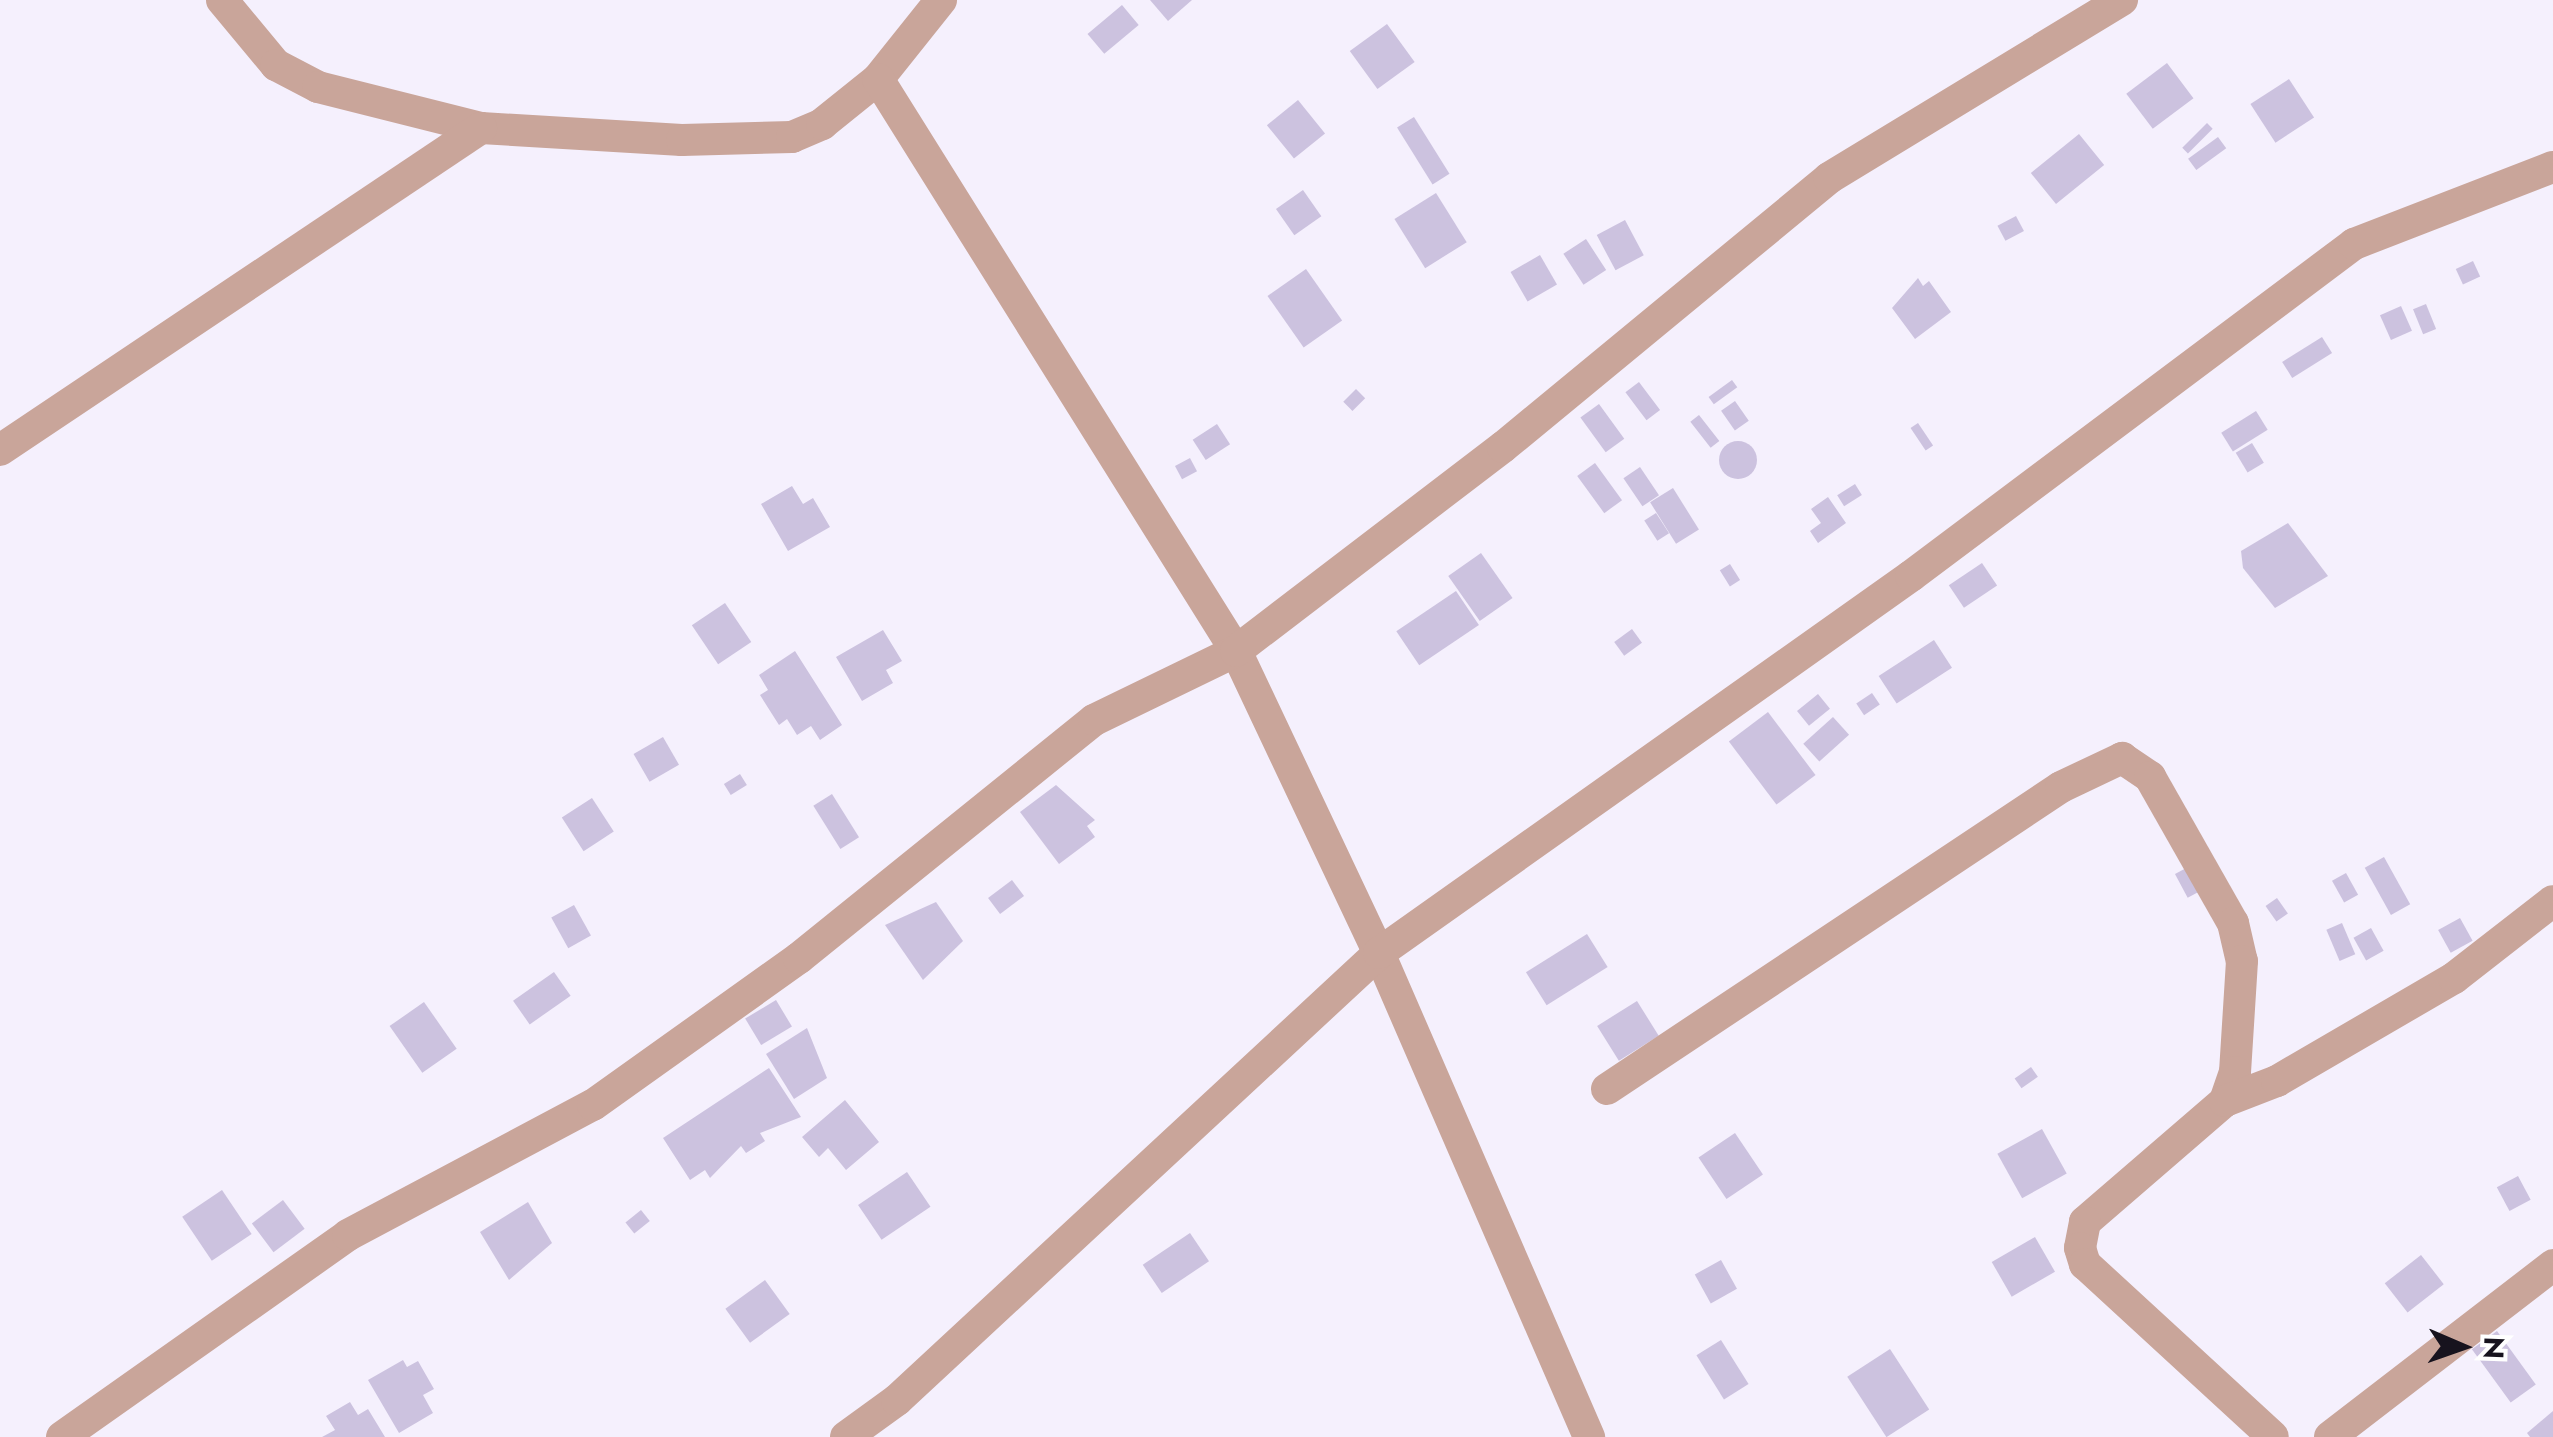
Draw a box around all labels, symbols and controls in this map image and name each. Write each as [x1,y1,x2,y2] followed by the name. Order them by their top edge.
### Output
[2413,1297,2513,1397] north arrow
[2473,1336,2514,1360] text: N

